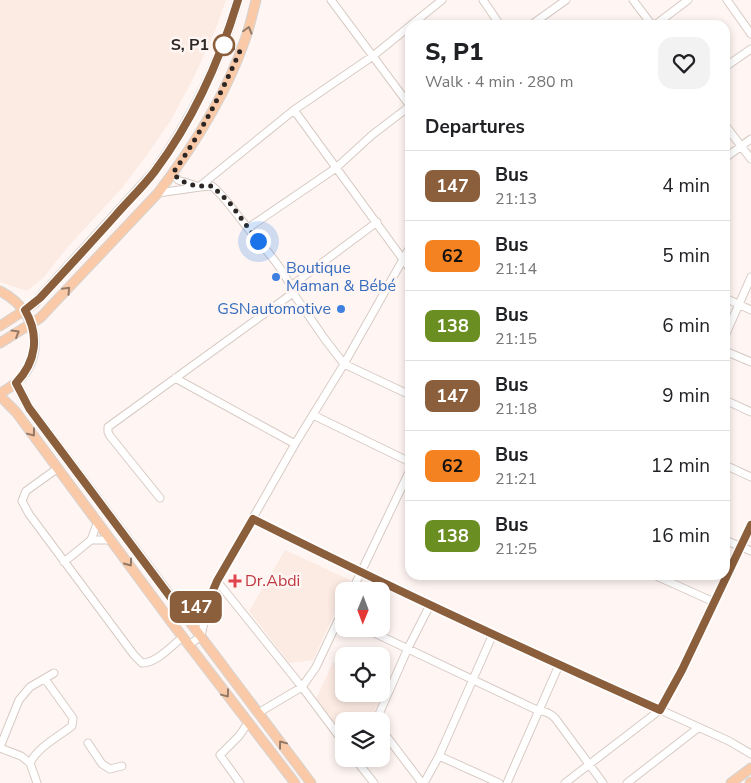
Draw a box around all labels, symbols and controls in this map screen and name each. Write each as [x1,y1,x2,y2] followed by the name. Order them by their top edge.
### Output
[242,27,252,35] one-way arrow
[171,34,209,56] place label: S, P1
[213,34,235,56] marker: S, P1
[425,36,483,68] text: S, P1
[658,37,710,89] button: heart
[425,71,573,93] text: Walk · 4 min · 280 m
[425,114,525,140] text: Departures
[495,162,528,188] text: Bus
[662,173,710,199] text: 4 min
[436,174,469,198] text: 147
[495,188,537,210] text: 21:13
[246,229,271,254] your location
[495,232,528,258] text: Bus
[662,243,710,269] text: 5 min
[442,244,463,268] text: 62
[286,257,396,297] place label: Boutique Maman & Bébé
[495,258,537,280] text: 21:14
[270,271,282,283] marker: Boutique Maman & Bébé
[61,287,70,296] one-way arrow
[217,298,331,320] place label: GSNautomotive
[495,302,528,328] text: Bus
[335,303,347,315] marker: GSNautomotive
[662,313,710,339] text: 6 min
[436,314,469,338] text: 138
[495,328,537,350] text: 21:15
[10,330,19,340] one-way arrow
[495,372,528,398] text: Bus
[662,383,710,409] text: 9 min
[436,384,469,408] text: 147
[495,398,537,420] text: 21:18
[26,427,35,437] one-way arrow
[495,442,528,468] text: Bus
[651,453,710,479] text: 12 min
[442,454,463,478] text: 62
[495,468,537,490] text: 21:21
[495,512,528,538] text: Bus
[651,523,710,549] text: 16 min
[436,524,469,548] text: 138
[495,538,537,560] text: 21:25
[123,557,131,566] one-way arrow
[245,570,300,592] place label: Dr.Abdi
[229,575,241,587] marker: Dr.Abdi
[335,582,390,638] north arrow
[335,582,390,767] map controls
[167,591,225,623] line badge: 147
[180,595,212,619] text: 147
[335,647,390,702] button: locate
[220,688,228,697] one-way arrow
[335,712,390,767] button: layers
[279,741,287,750] one-way arrow

